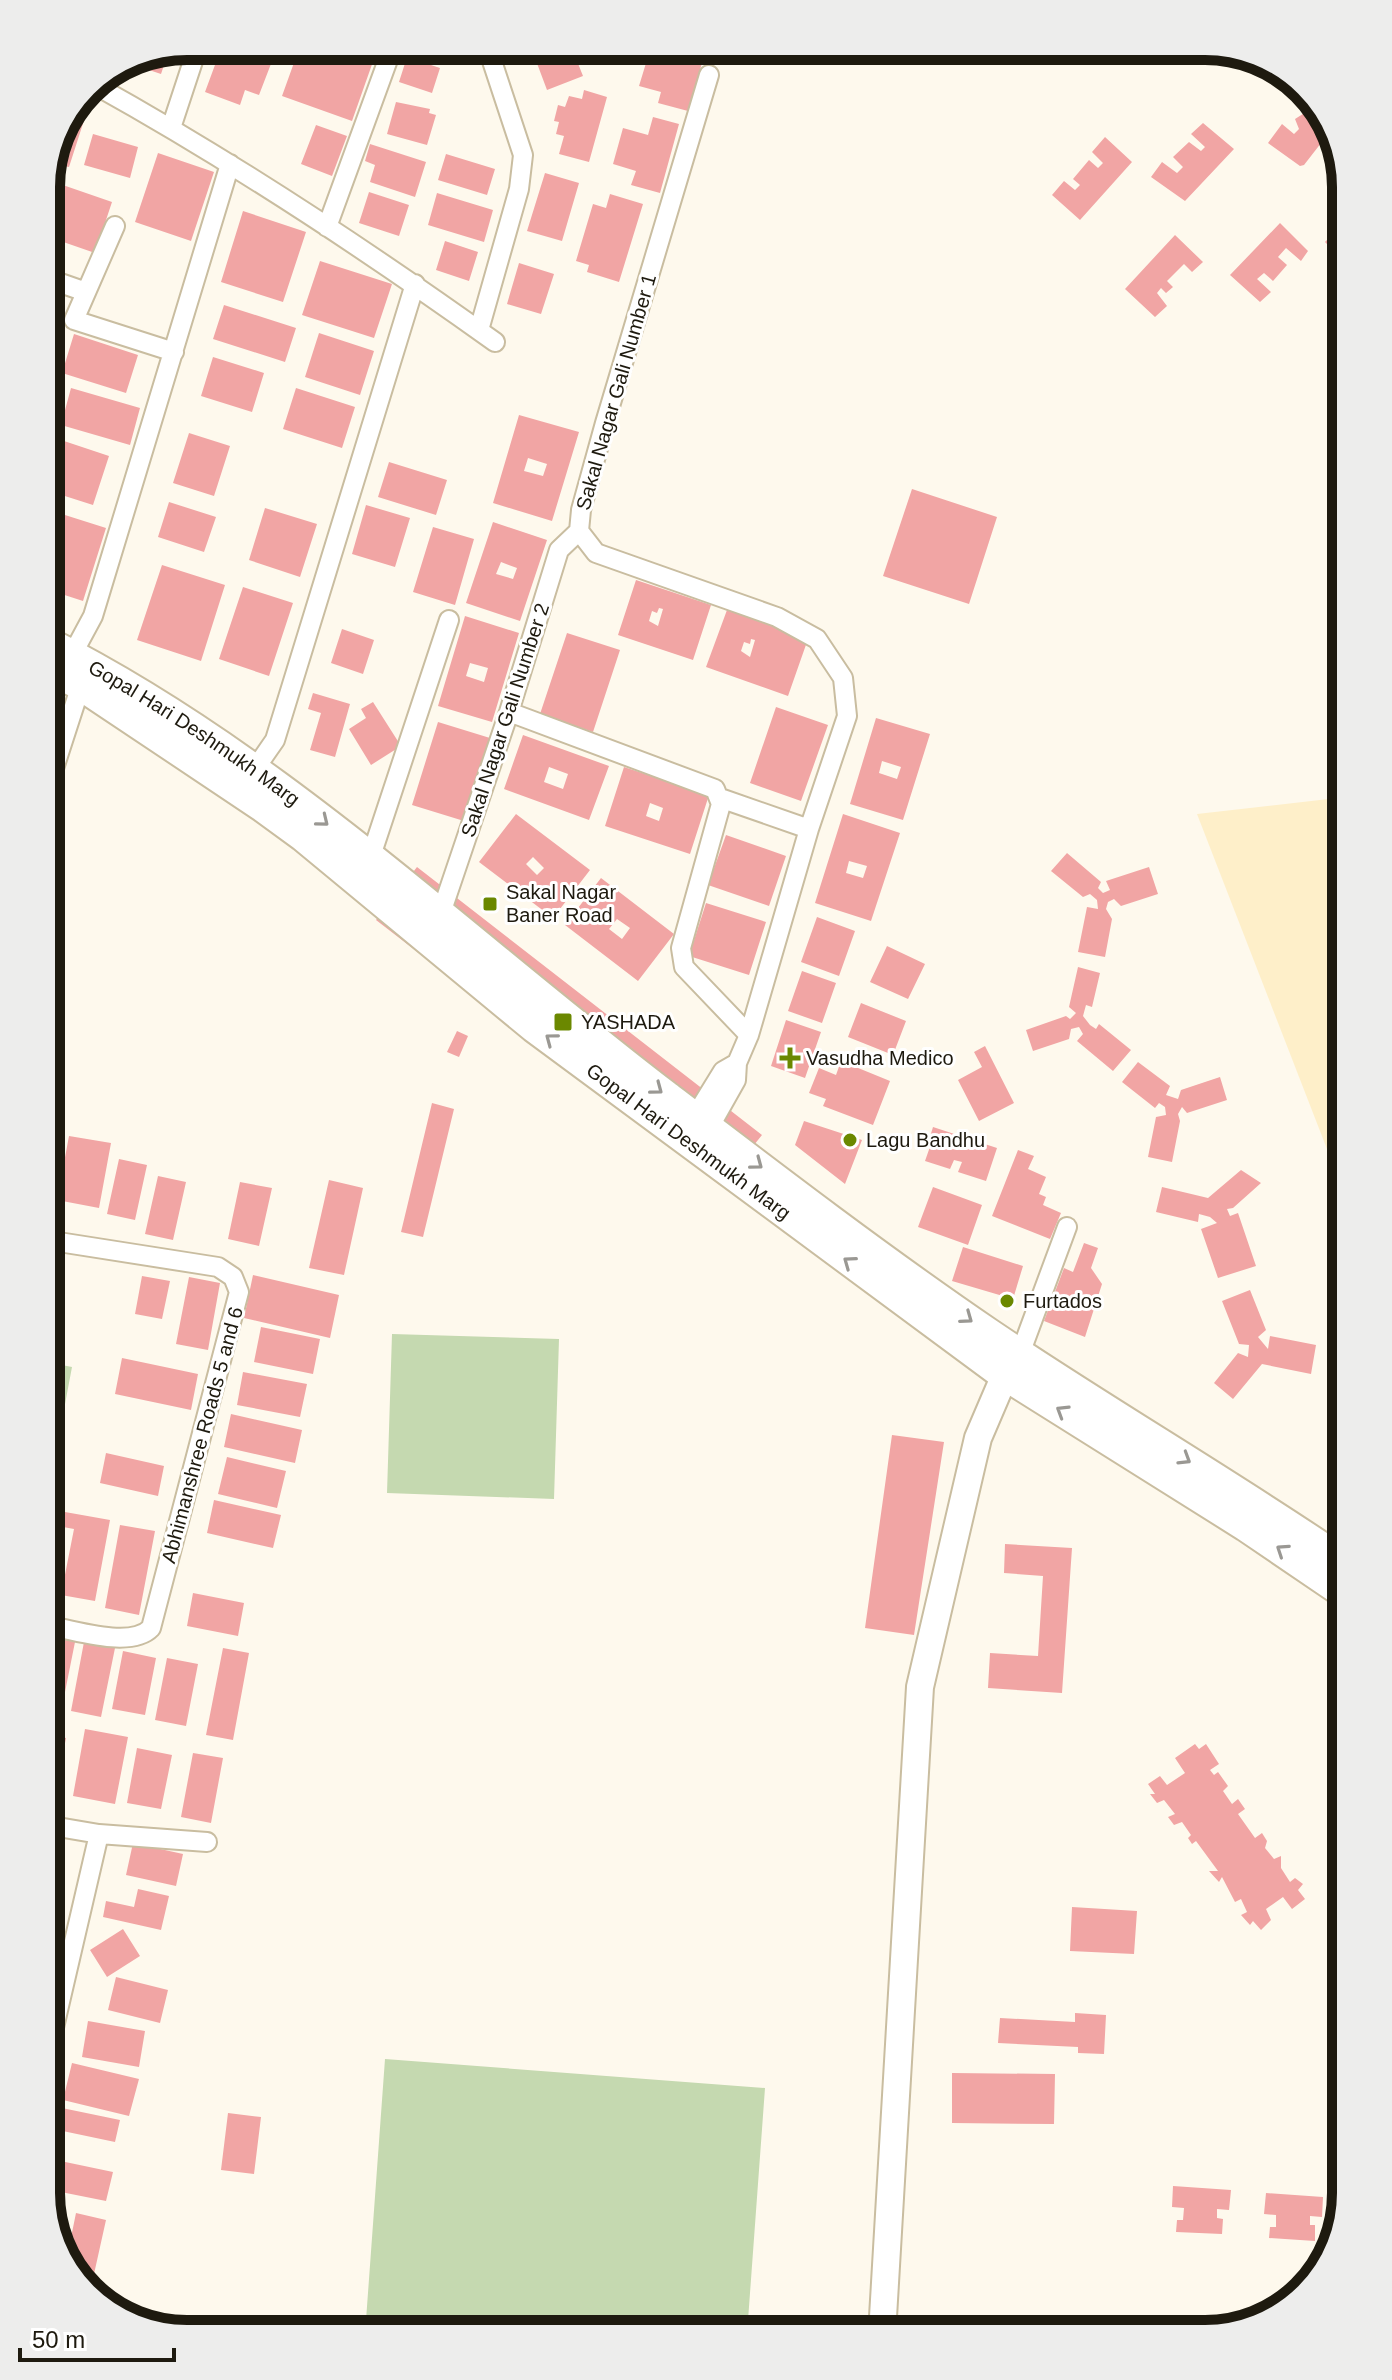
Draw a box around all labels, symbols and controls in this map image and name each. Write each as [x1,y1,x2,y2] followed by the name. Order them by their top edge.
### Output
[572,271,660,513] street label: Sakal Nagar Gali Number 1
[457,600,553,840] street label: Sakal Nagar Gali Number 2
[85,656,304,810] street label: Gopal Hari Deshmukh Marg
[314,811,328,826] one-way arrow
[506,881,616,926] place label: Sakal Nagar Baner Road
[481,895,499,913] marker: Sakal Nagar Baner Road
[552,1011,574,1033] marker: YASHADA
[581,1011,676,1033] place label: YASHADA
[545,1035,560,1049] one-way arrow
[806,1047,954,1069] place label: Vasudha Medico
[781,1049,799,1067] marker: Vasudha Medico
[582,1059,795,1224] street label: Gopal Hari Deshmukh Marg
[648,1079,663,1093] one-way arrow
[866,1129,985,1151] place label: Lagu Bandhu
[841,1131,859,1149] marker: Lagu Bandhu
[749,1154,763,1168] one-way arrow
[843,1257,858,1271] one-way arrow
[1023,1290,1102,1312] place label: Furtados
[998,1292,1016,1310] marker: Furtados
[157,1304,247,1566] street label: Abhimanshree Roads 5 and 6
[958,1308,972,1323] one-way arrow
[1056,1406,1071,1421] one-way arrow
[1176,1449,1191,1465] one-way arrow
[1276,1545,1290,1560] one-way arrow
[20,2312,174,2362] scale bar
[32,2326,85,2353] text: 50 m

